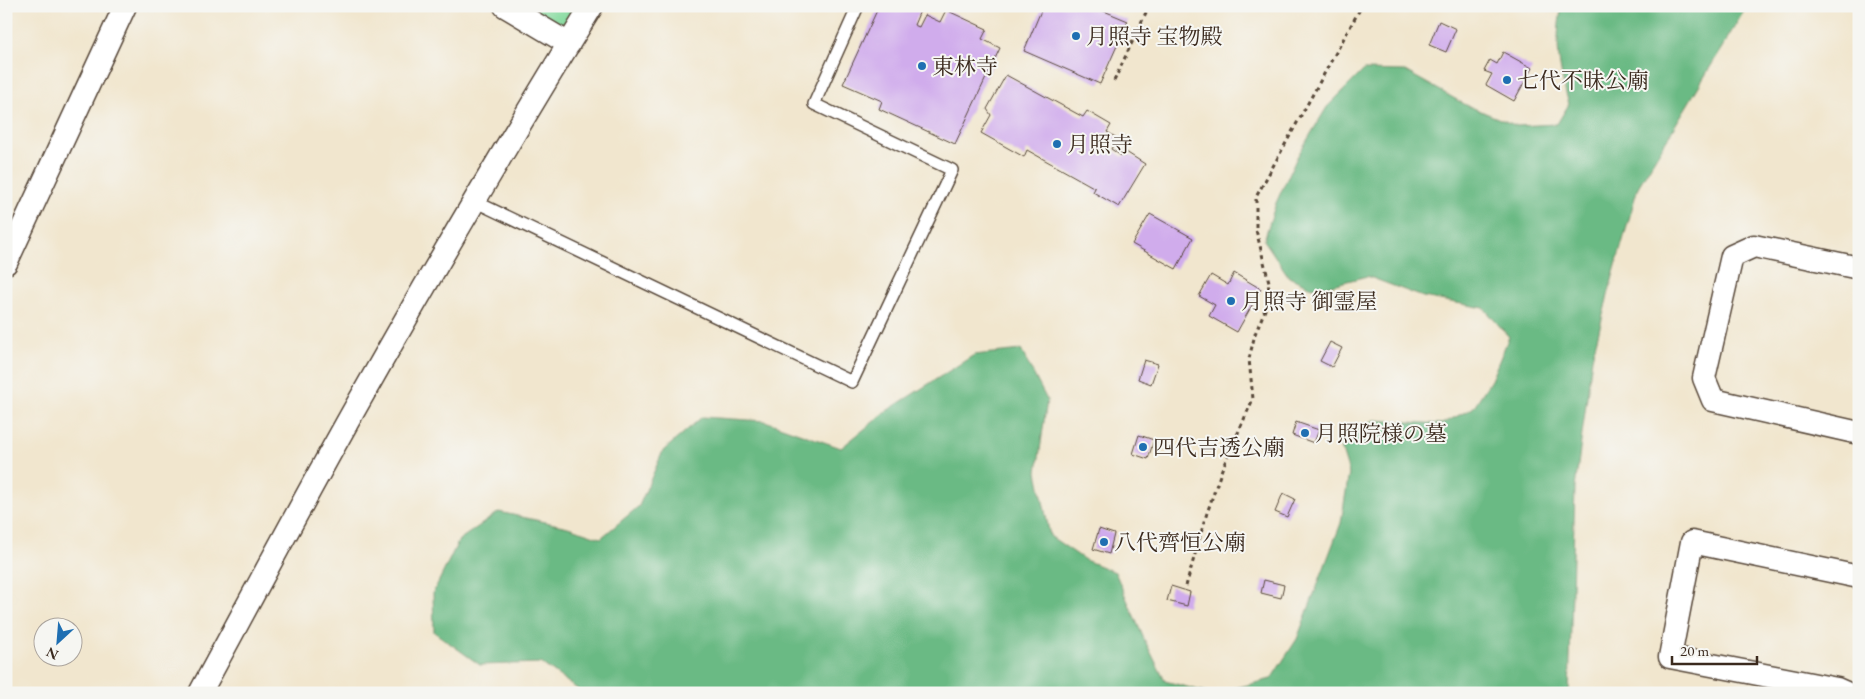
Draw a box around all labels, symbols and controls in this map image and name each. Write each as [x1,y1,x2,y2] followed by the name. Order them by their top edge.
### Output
[1086,22,1222,51] place label: 月照寺 宝物殿
[1070,30,1082,42] marker: 月照寺 宝物殿
[932,52,998,81] place label: 東林寺
[916,60,928,72] marker: 東林寺
[1517,66,1649,95] place label: 七代不昧公廟
[1501,74,1513,86] marker: 七代不昧公廟
[1067,130,1133,159] place label: 月照寺
[1051,138,1063,150] marker: 月照寺
[1241,287,1377,316] place label: 月照寺 御霊屋
[1225,295,1237,307] marker: 月照寺 御霊屋
[1315,419,1447,448] place label: 月照院様の墓
[1299,427,1311,439] marker: 月照院様の墓
[1153,433,1285,462] place label: 四代吉透公廟
[1137,441,1149,453] marker: 四代吉透公廟
[1114,528,1246,557] place label: 八代齊恒公廟
[1098,536,1110,548] marker: 八代齊恒公廟
[32,616,82,666] north arrow
[1672,634,1758,666] scale bar
[1680,641,1709,660] text: 20 m
[43,643,61,664] text: N

